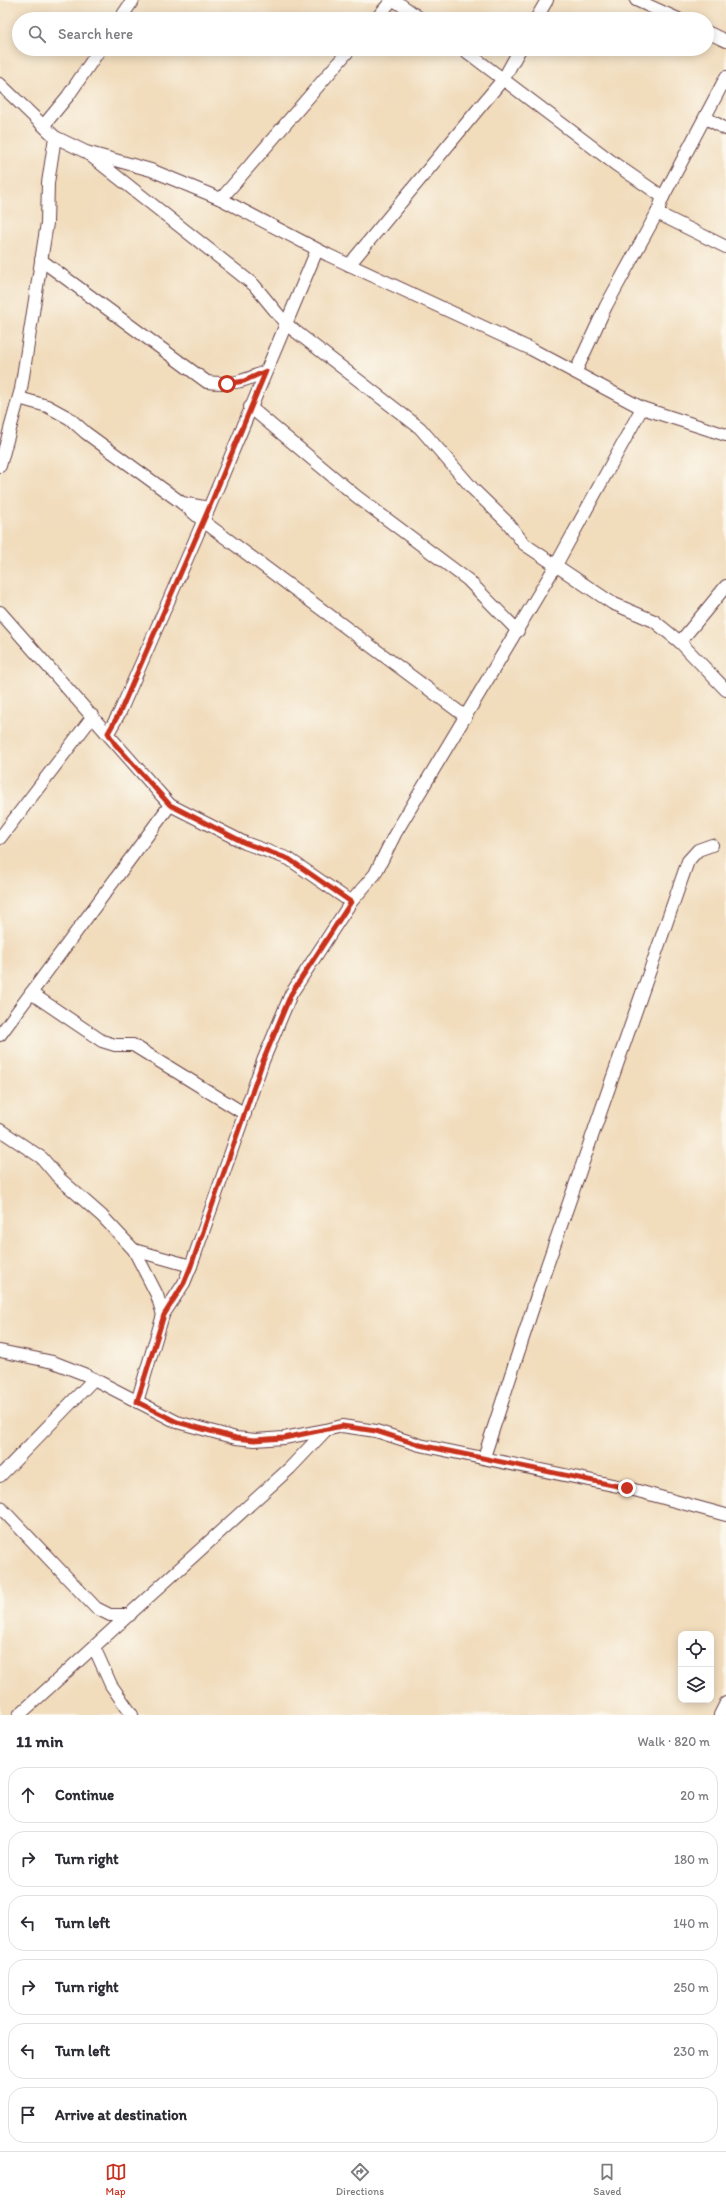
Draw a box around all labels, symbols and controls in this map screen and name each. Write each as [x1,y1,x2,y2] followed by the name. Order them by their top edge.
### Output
[12,12,714,56] search box
[26,23,48,45] icon: search
[58,25,133,43] text: Search here
[218,375,236,393] route start
[618,1479,636,1497] route end
[678,1631,714,1703] map controls
[678,1631,714,1667] button: locate
[678,1667,714,1703] button: layers
[16,1731,63,1751] text: 11 min
[637,1734,710,1749] text: Walk · 820 m
[17,1784,39,1806] icon: ahead
[55,1786,114,1804] text: Continue
[680,1788,709,1803] text: 20 m
[17,1848,39,1870] icon: right
[55,1850,119,1868] text: Turn right
[674,1852,709,1867] text: 180 m
[17,1912,39,1934] icon: left
[55,1914,110,1932] text: Turn left
[673,1916,709,1931] text: 140 m
[17,1976,39,1998] icon: right
[55,1978,119,1996] text: Turn right
[673,1980,709,1995] text: 250 m
[17,2040,39,2062] icon: left
[55,2042,110,2060] text: Turn left
[673,2044,709,2059] text: 230 m
[17,2104,39,2126] icon: arrive
[55,2106,187,2124] text: Arrive at destination
[105,2161,127,2198] tab: Map
[336,2161,384,2198] tab: Directions
[593,2161,621,2198] tab: Saved

